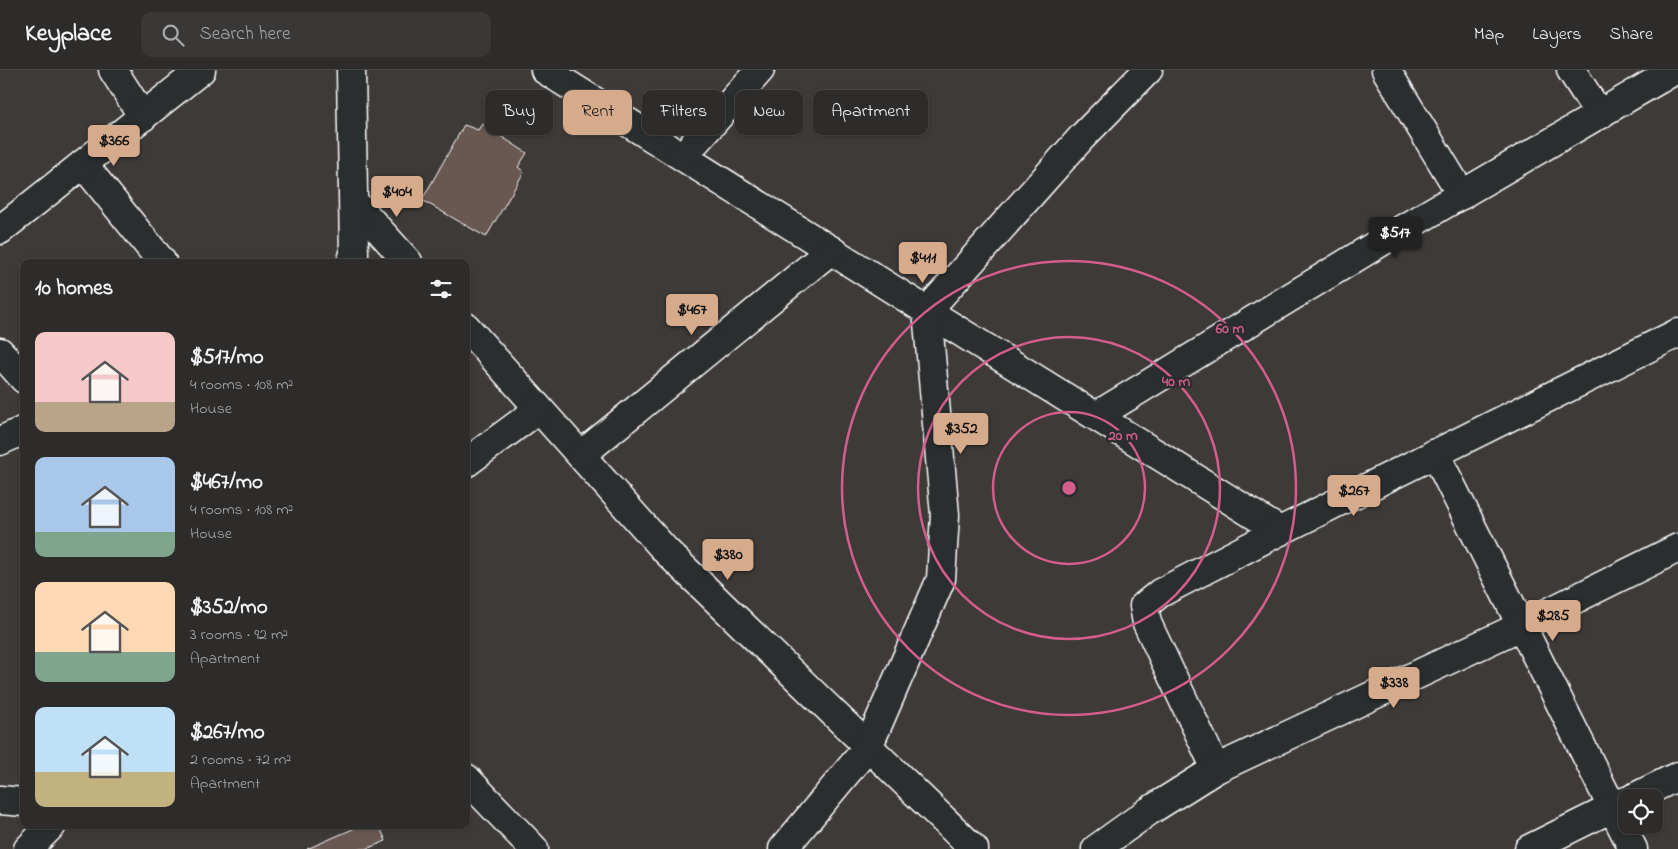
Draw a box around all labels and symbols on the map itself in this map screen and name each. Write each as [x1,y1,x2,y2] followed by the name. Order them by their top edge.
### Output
[84,124,144,167] pin: $366
[367,176,427,218] pin: $404
[1365,216,1425,259] pin: $517
[893,242,953,284] pin: $411
[662,294,722,336] pin: $467
[1215,318,1245,340] text: 60 m
[1161,371,1190,393] text: 40 m
[931,412,991,455] pin: $352
[1107,425,1138,447] text: 20 m
[1324,474,1384,517] pin: $267
[1060,479,1078,497] centre of rings
[698,538,758,581] pin: $380
[1523,600,1583,642] pin: $285
[1364,666,1424,709] pin: $338

